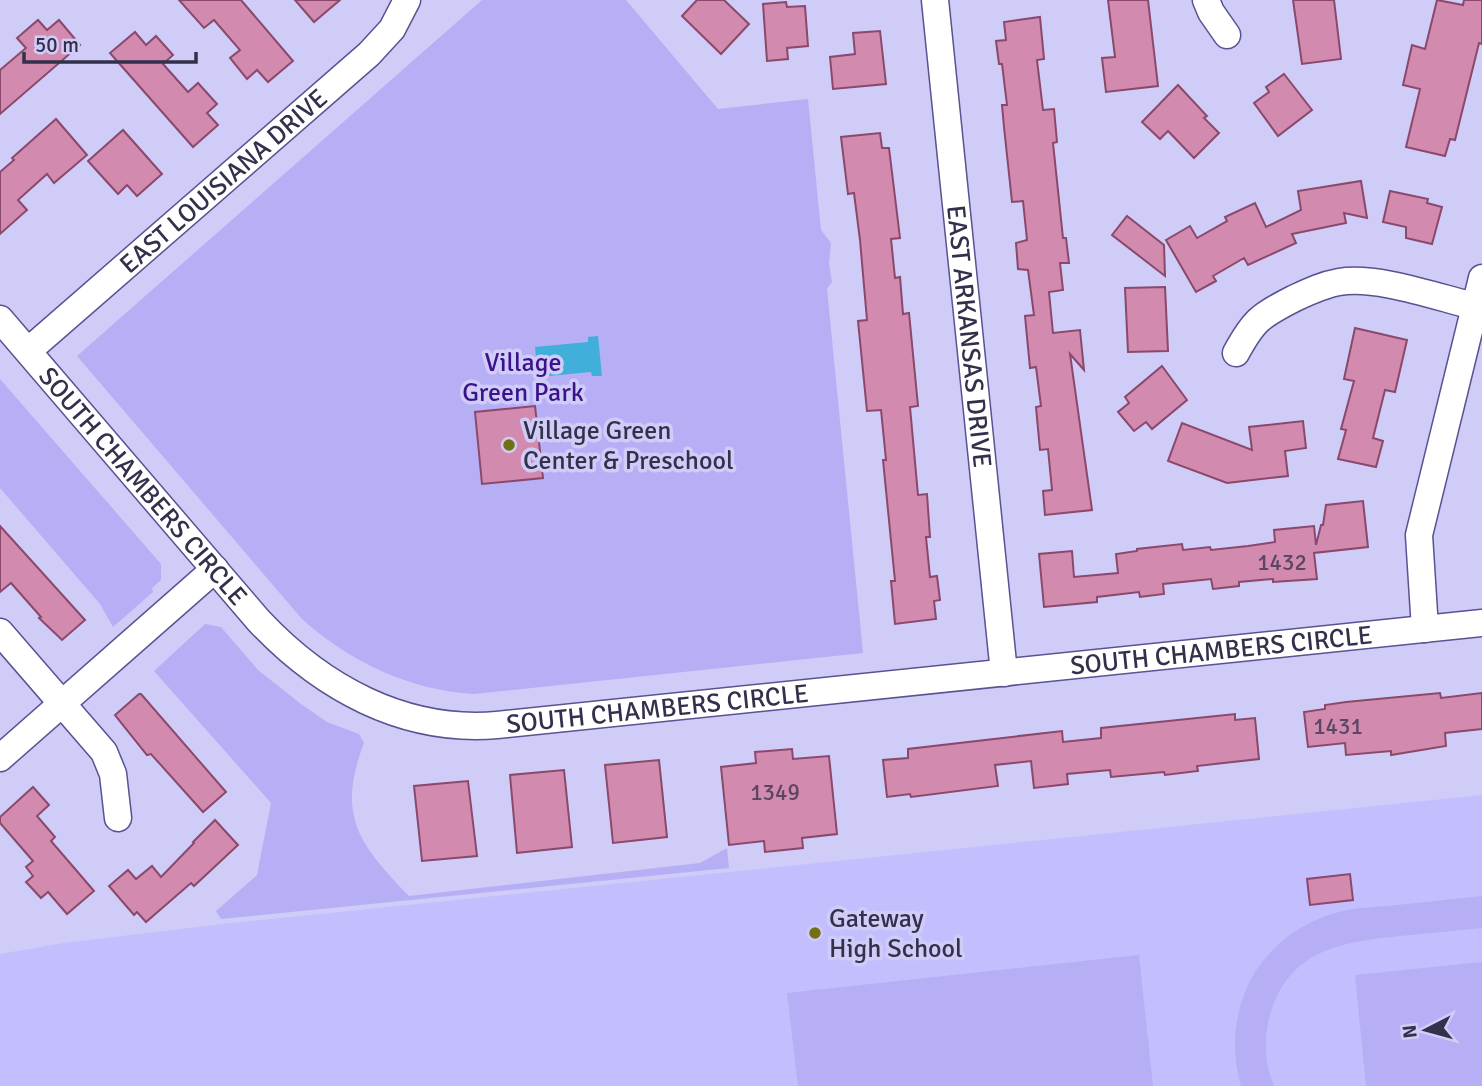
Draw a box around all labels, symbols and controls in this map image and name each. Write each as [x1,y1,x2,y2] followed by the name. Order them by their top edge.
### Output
[24,21,196,65] scale bar
[35,32,79,58] text: 50 m
[114,83,334,281] street label: EAST LOUISIANA DRIVE
[939,203,998,469] street label: EAST ARKANSAS DRIVE
[462,347,584,409] park label: Village Green Park
[31,361,253,612] street label: SOUTH CHAMBERS CIRCLE
[523,415,734,477] place label: Village Green Center & Preschool
[501,437,517,453] marker: Village Green Center & Preschool
[1257,548,1307,577] house number: 1432
[1069,619,1374,683] street label: SOUTH CHAMBERS CIRCLE
[505,678,810,741] street label: SOUTH CHAMBERS CIRCLE
[1313,712,1363,741] house number: 1431
[750,778,800,807] house number: 1349
[829,903,963,965] place label: Gateway High School
[807,925,823,941] marker: Gateway High School
[1391,995,1461,1065] north arrow
[1397,1024,1423,1039] text: N

